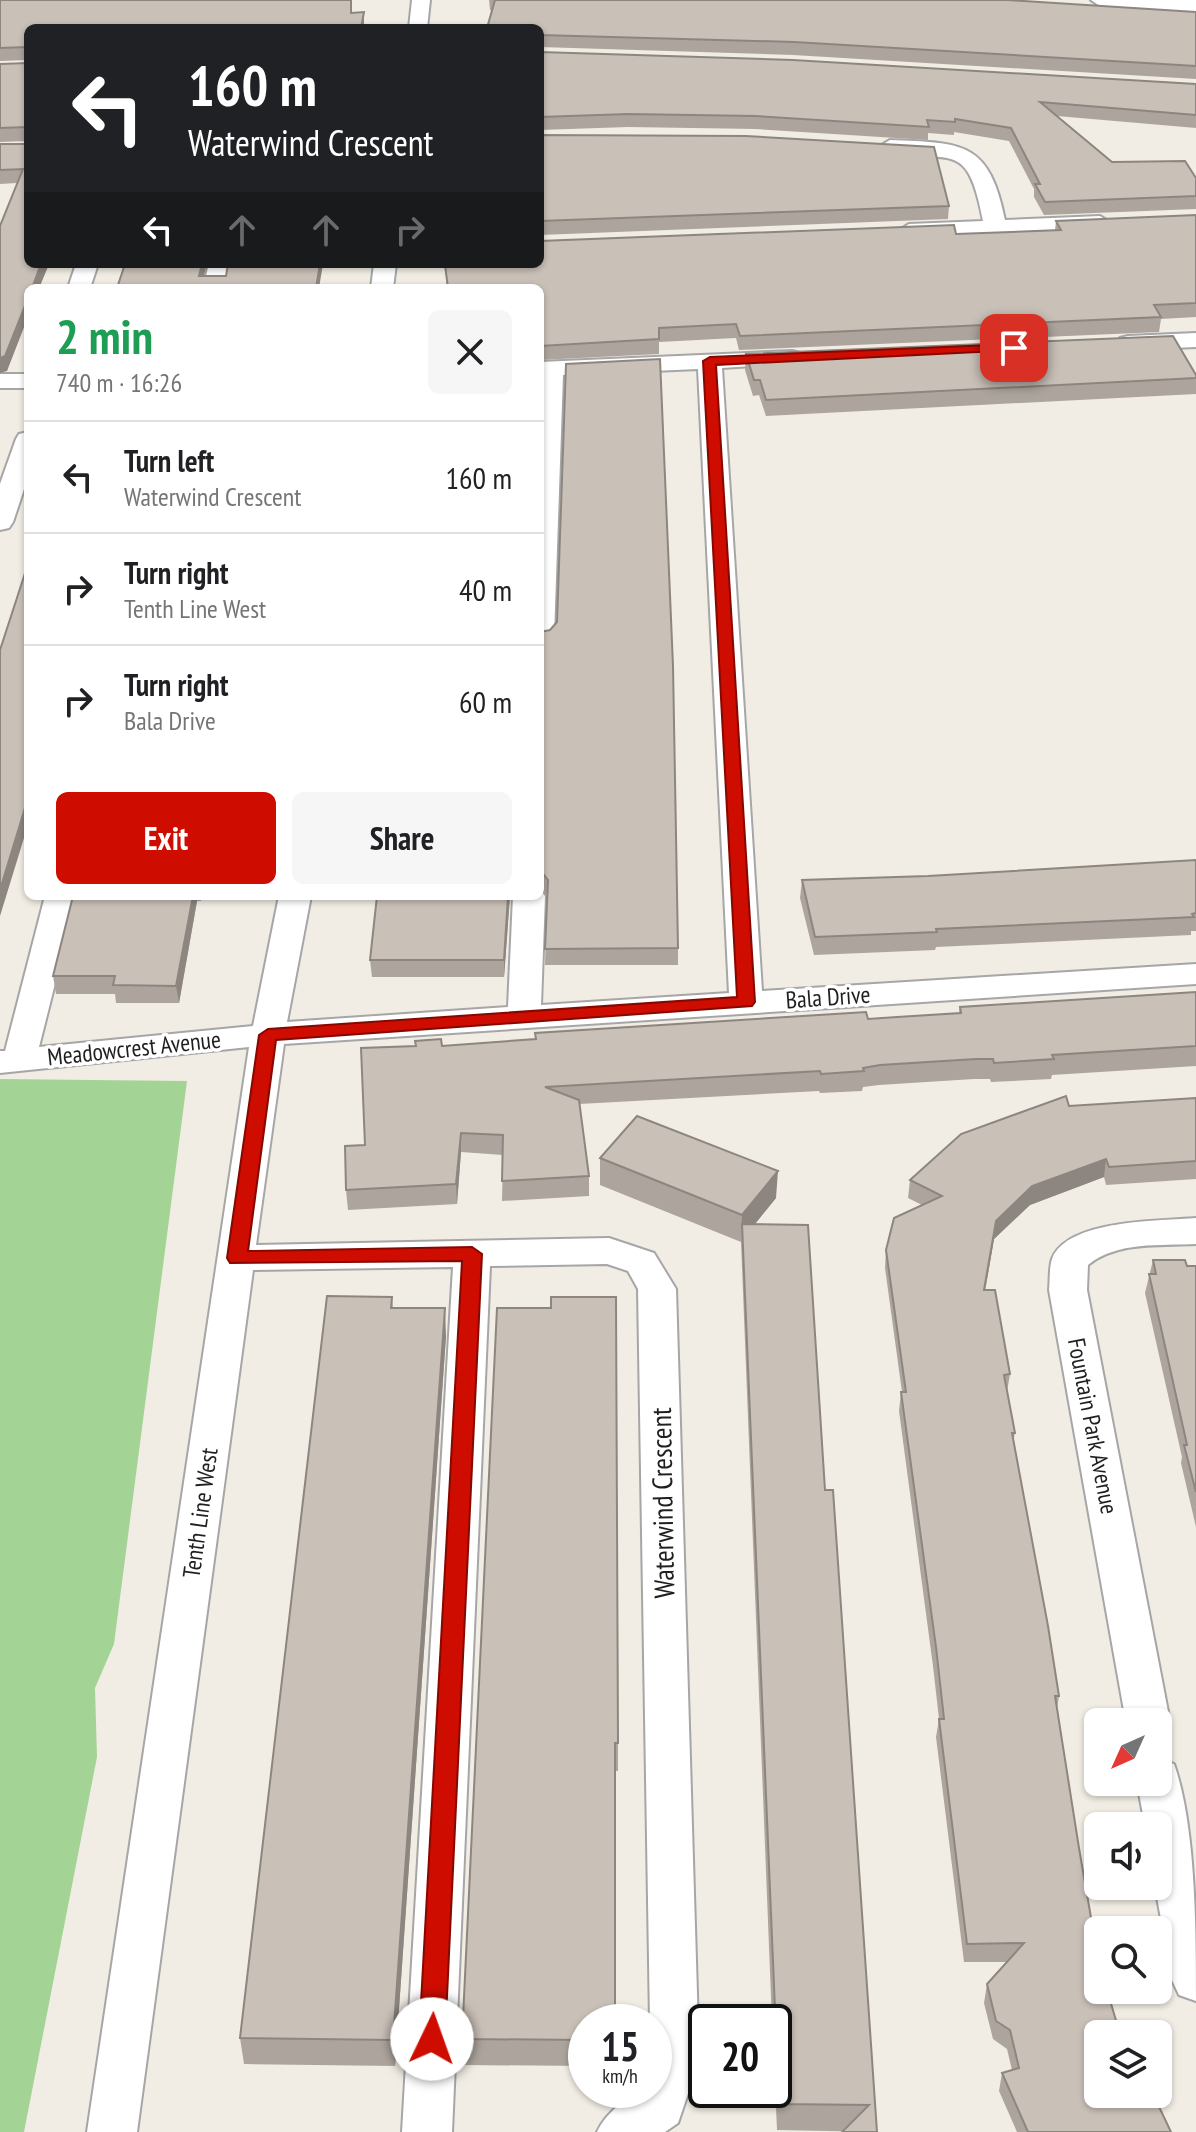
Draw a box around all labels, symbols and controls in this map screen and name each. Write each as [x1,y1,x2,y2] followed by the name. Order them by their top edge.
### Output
[188,49,317,121] text: 160 m
[56,56,160,160] icon: left
[188,119,433,166] text: Waterwind Crescent
[136,208,180,252] icon: left
[220,208,264,252] icon: ahead
[304,208,348,252] icon: ahead
[388,208,432,252] icon: right
[56,305,153,367] text: 2 min
[428,310,512,394] button: close
[980,314,1048,382] pin
[992,326,1036,370] icon: arrive
[56,366,182,399] text: 740 m · 16:26
[124,441,214,480] text: Turn left
[56,455,100,499] icon: left
[446,458,512,497] text: 160 m
[124,480,301,513] text: Waterwind Crescent
[124,553,228,592] text: Turn right
[56,567,100,611] icon: right
[459,570,512,609] text: 40 m
[124,592,266,625] text: Tenth Line West
[124,665,228,704] text: Turn right
[56,679,100,723] icon: right
[459,682,512,721] text: 60 m
[124,704,216,737] text: Bala Drive
[56,792,276,884] button: Exit
[292,792,512,884] button: Share
[785,979,871,1015] street label: Bala Drive
[46,1023,222,1073] street label: Meadowcrest Avenue
[1061,1335,1125,1517] street label: Fountain Park Avenue
[642,1407,682,1599] street label: Waterwind Crescent
[176,1446,225,1580] street label: Tenth Line West
[1084,1708,1172,1796] north arrow
[1084,1708,1172,2108] map controls
[1084,1812,1172,1900] button: sound
[1084,1916,1172,2004] button: search
[390,1997,474,2081] position arrow
[688,2004,792,2108] speed limit sign: 20
[601,2020,639,2072] text: 15
[1084,2020,1172,2108] button: layers
[602,2063,638,2089] text: km/h

